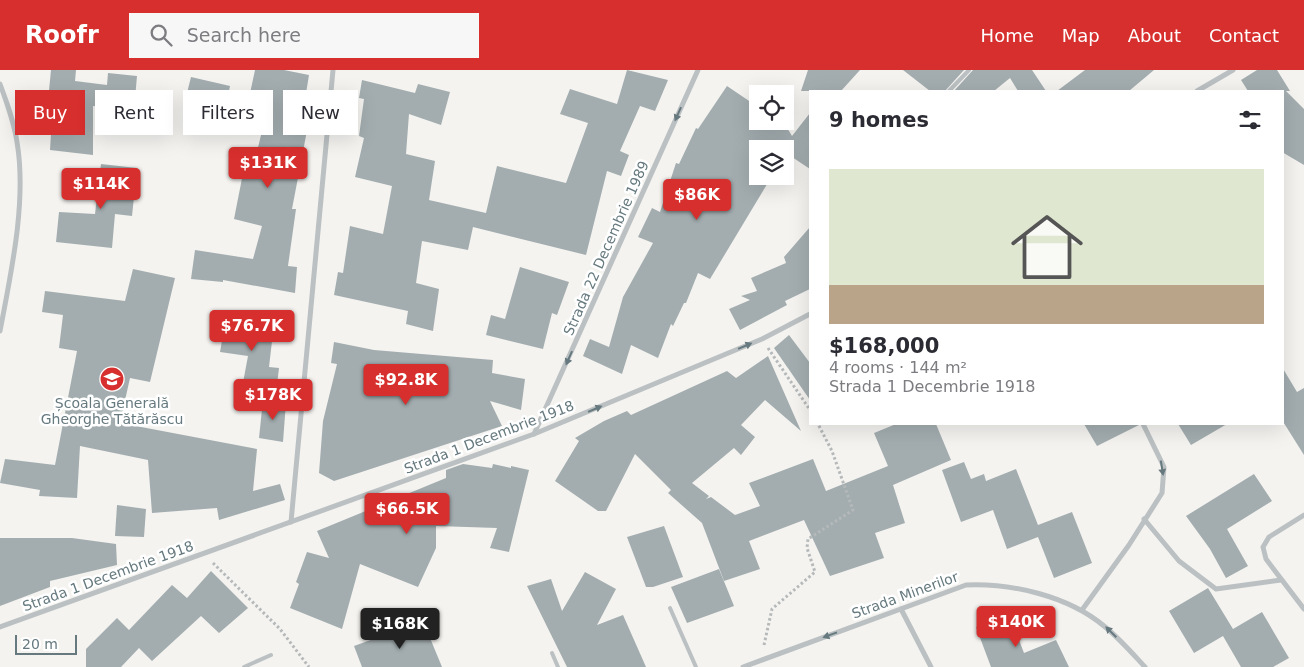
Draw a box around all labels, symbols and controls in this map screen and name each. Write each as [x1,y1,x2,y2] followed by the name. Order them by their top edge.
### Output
[129,13,479,58] search box
[25,21,99,49] text: Roofr
[147,21,175,49] icon: search
[187,24,301,46] text: Search here
[981,25,1034,46] text: Home
[1062,25,1100,46] text: Map
[1128,25,1181,46] text: About
[1209,25,1279,46] text: Contact
[749,85,794,185] map controls
[749,85,794,130] button: locate
[15,90,85,135] chip: Buy
[95,90,173,135] chip: Rent
[183,90,273,135] chip: Filters
[283,90,358,135] chip: New
[1236,106,1264,134] icon: filters
[674,107,682,121] one-way arrow
[829,108,929,132] text: 9 homes
[749,140,794,185] button: layers
[233,146,303,189] pin: $131K
[240,153,296,172] text: $131K
[560,158,652,338] street label: Strada 22 Decembrie 1989
[66,168,136,210] pin: $114K
[73,174,129,193] text: $114K
[667,178,727,221] pin: $86K
[674,185,720,204] text: $86K
[1002,202,1092,292] icon: home
[211,310,293,352] pin: $76.7K
[220,316,284,335] text: $76.7K
[829,334,939,358] text: $168,000
[738,342,753,350] one-way arrow
[564,351,572,365] one-way arrow
[829,358,967,377] text: 4 rooms · 144 m²
[365,364,447,406] pin: $92.8K
[99,366,125,392] school or university icon: Școala Generală Gheorghe Tătărăscu
[374,370,438,389] text: $92.8K
[829,377,1035,396] text: Strada 1 Decembrie 1918
[238,378,308,421] pin: $178K
[245,385,301,404] text: $178K
[41,395,183,427] place label: Școala Generală Gheorghe Tătărăscu
[402,397,576,477] street label: Strada 1 Decembrie 1918
[588,404,603,412] one-way arrow
[1158,461,1166,477] one-way arrow
[366,492,448,535] pin: $66.5K
[375,499,439,518] text: $66.5K
[20,538,196,614] street label: Strada 1 Decembrie 1918
[850,568,961,622] street label: Strada Minerilor
[981,606,1051,648] pin: $140K
[365,608,435,650] pin: $168K
[988,612,1044,631] text: $140K
[372,614,428,633] text: $168K
[1105,627,1117,639] one-way arrow
[15,632,78,655] scale bar
[822,632,837,639] one-way arrow
[22,636,58,652] text: 20 m

